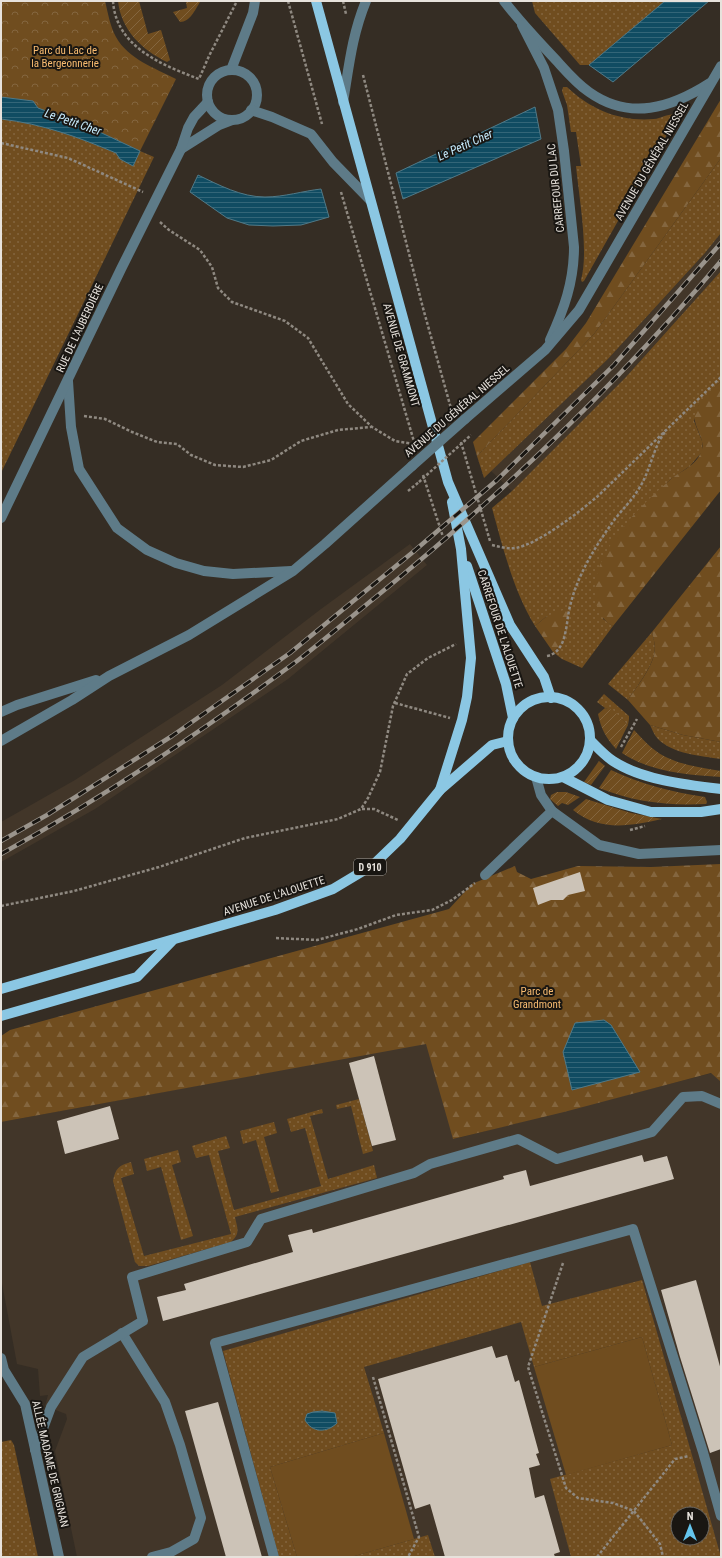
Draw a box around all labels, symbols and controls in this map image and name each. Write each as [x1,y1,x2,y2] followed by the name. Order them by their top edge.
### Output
[31,44,99,70] park label: Parc du Lac de la Bergeonnerie
[613,99,691,223] street label: AVENUE DU GÉNÉRAL NIESSEL
[43,106,104,138] water label: Le Petit Cher
[435,126,495,163] water label: Le Petit Cher
[545,143,567,233] street label: CARREFOUR DU LAC
[54,281,106,374] street label: RUE DE L'AUBERDIÈRE
[380,302,422,409] street label: AVENUE DE GRAMMONT
[402,362,512,460] street label: AVENUE DU GÉNÉRAL NIESSEL
[475,568,525,690] street label: CARREFOUR DE L'ALOUETTE
[354,859,386,875] road number: D 910
[222,873,327,919] street label: AVENUE DE L'ALOUETTE
[513,985,561,1011] park label: Parc de Grandmont
[29,1399,71,1529] street label: ALLÉE MADAME DE GRIGNAN
[670,1506,710,1546] north arrow
[687,1510,694,1523] text: N

